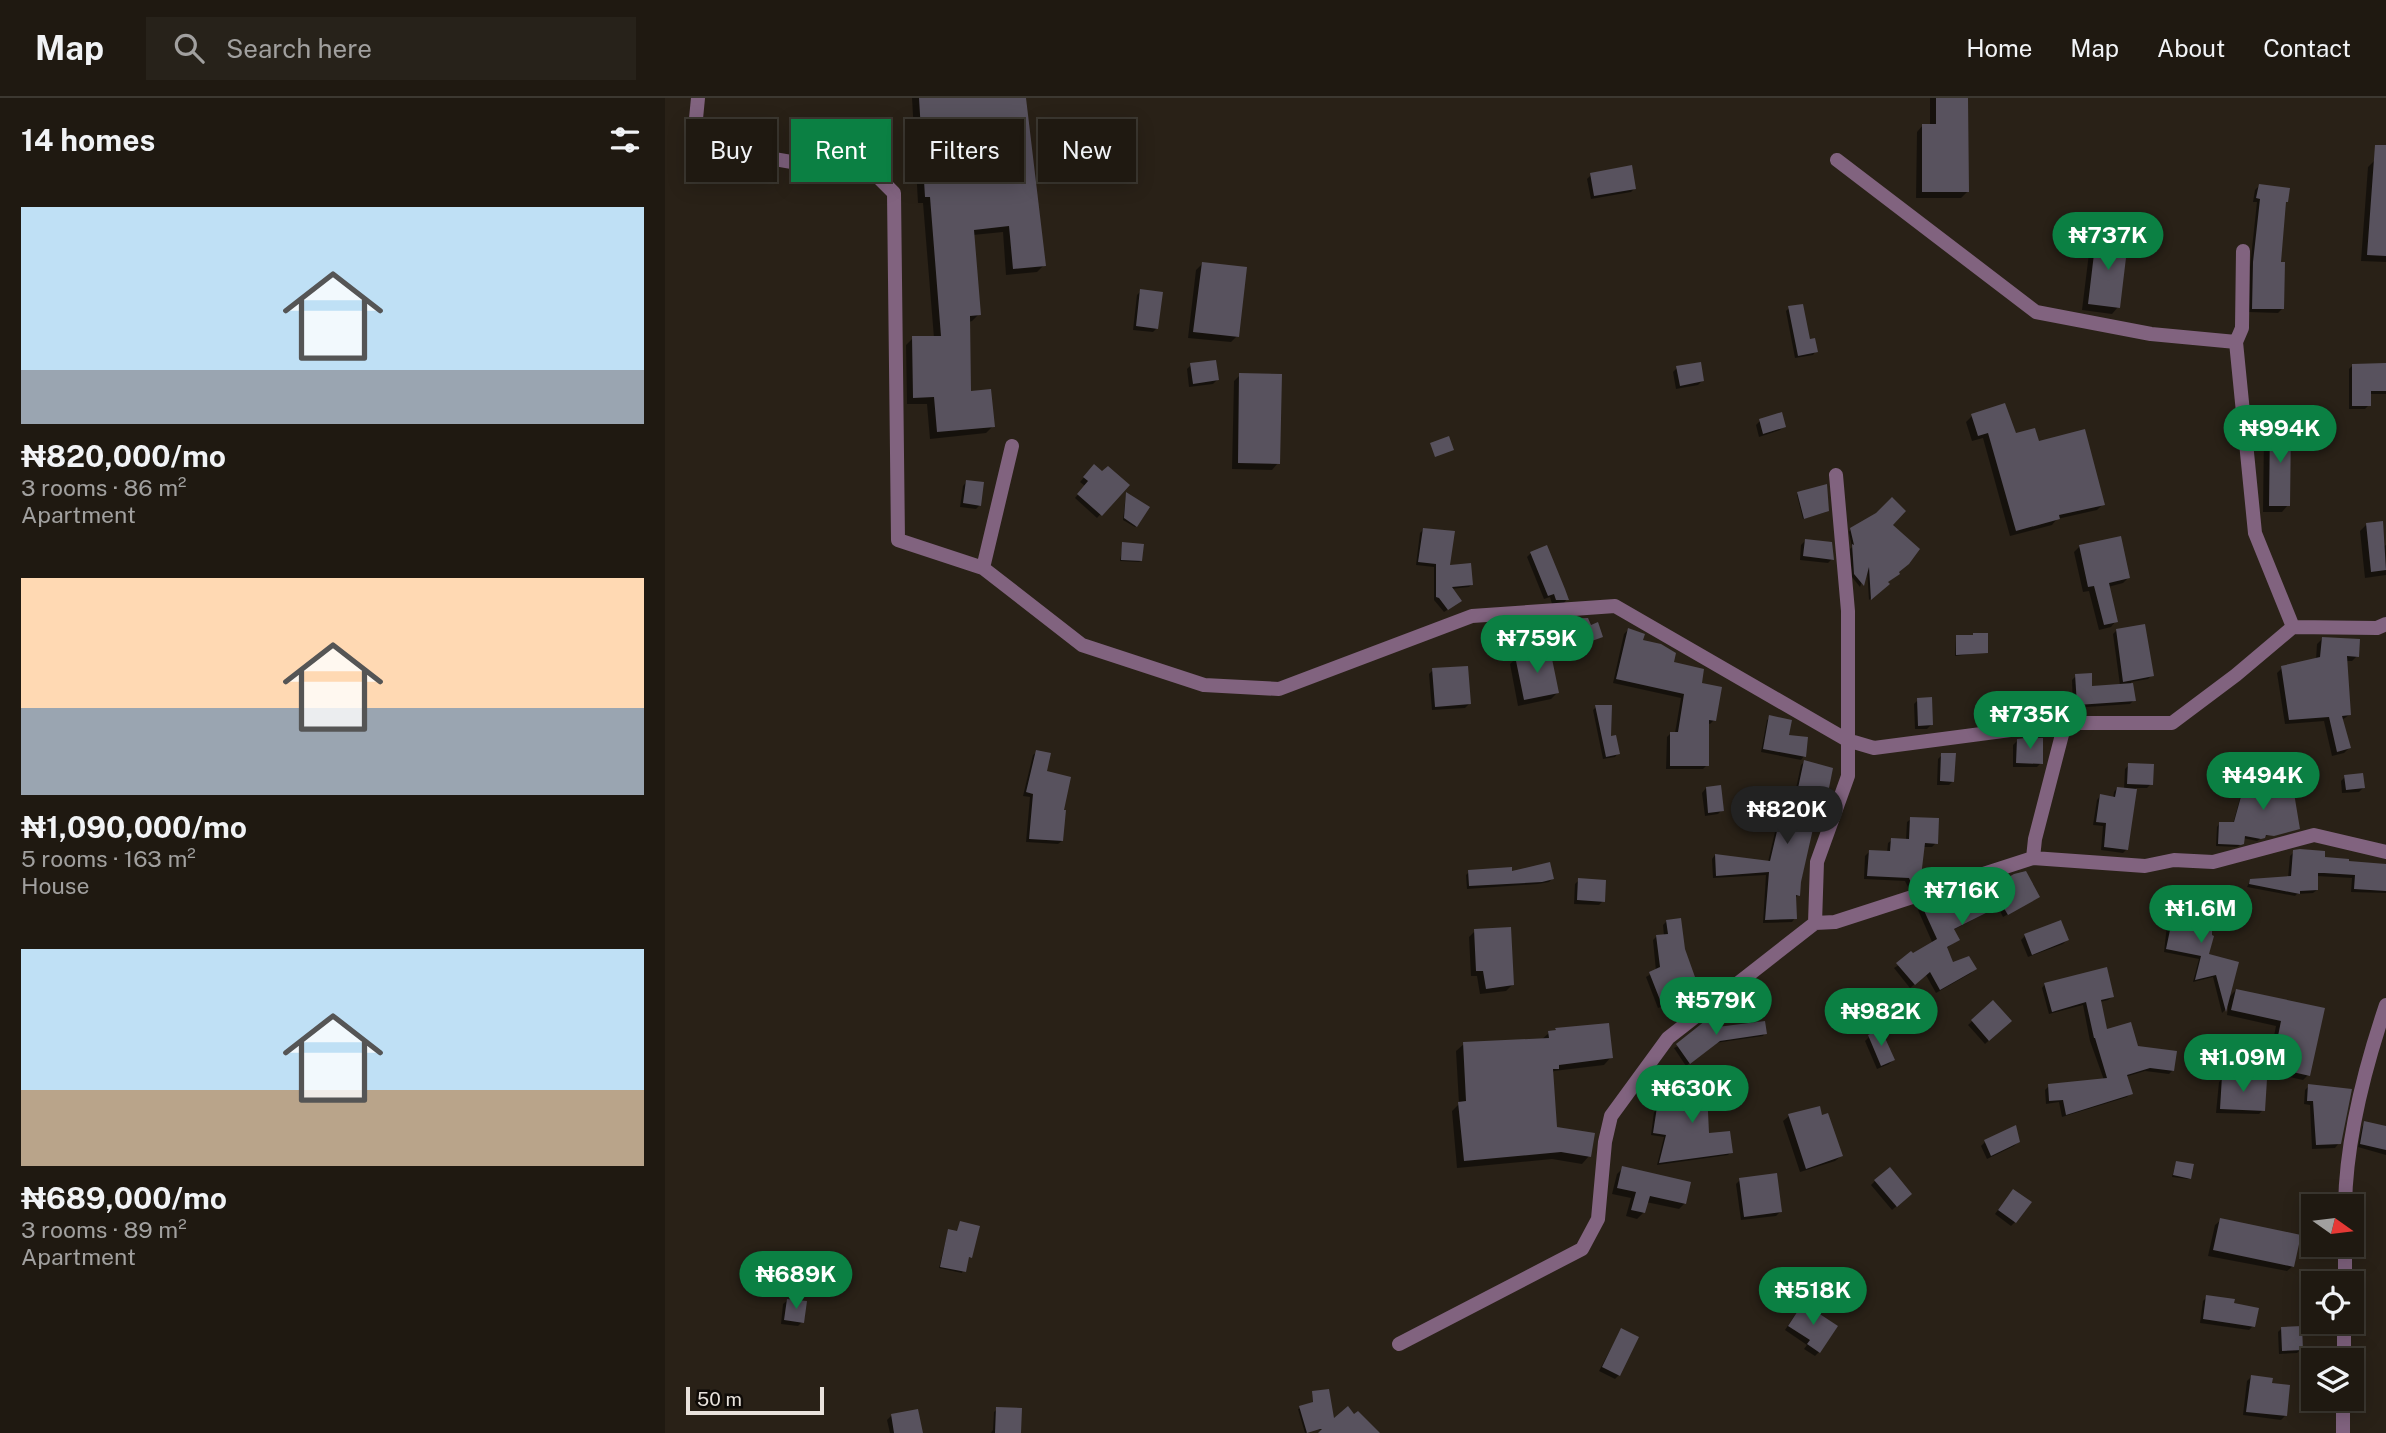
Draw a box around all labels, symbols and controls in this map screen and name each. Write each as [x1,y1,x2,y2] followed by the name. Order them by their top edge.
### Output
[146,17,636,80] search box
[35,29,104,67] text: Map
[170,29,208,67] icon: search
[226,33,372,64] text: Search here
[1966,34,2032,62] text: Home
[2070,34,2119,62] text: Map
[2157,34,2225,62] text: About
[2263,34,2351,62] text: Contact
[686,119,777,182] chip: Buy
[791,119,891,182] chip: Rent
[905,119,1024,182] chip: Filters
[1038,119,1136,182] chip: New
[606,121,644,159] icon: filters
[21,122,155,158] text: 14 homes
[2059,212,2157,272] pin: ₦737K
[2068,221,2148,248] text: ₦737K
[270,253,396,379] icon: home
[2231,406,2329,465] pin: ₦994K
[2240,414,2320,441] text: ₦994K
[21,438,226,474] text: ₦820,000/mo
[21,474,187,501] text: 3 rooms · 86 m²
[21,501,136,528] text: Apartment
[1488,616,1586,675] pin: ₦759K
[270,624,396,750] icon: home
[1497,624,1577,651] text: ₦759K
[1981,692,2079,751] pin: ₦735K
[1990,700,2070,727] text: ₦735K
[2214,752,2312,812] pin: ₦494K
[2223,761,2303,788] text: ₦494K
[1738,786,1836,846] pin: ₦820K
[1747,795,1827,822] text: ₦820K
[21,809,247,845] text: ₦1,090,000/mo
[21,845,196,872] text: 5 rooms · 163 m²
[1913,868,2011,927] pin: ₦716K
[21,872,89,899] text: House
[1924,876,2000,903] text: ₦716K
[2152,886,2250,945] pin: ₦1.6M
[2165,894,2237,921] text: ₦1.6M
[1667,978,1765,1037] pin: ₦579K
[1676,986,1756,1013] text: ₦579K
[1832,988,1930,1048] pin: ₦982K
[270,995,396,1121] icon: home
[1841,997,1921,1024] text: ₦982K
[2186,1034,2300,1094] pin: ₦1.09M
[2200,1043,2286,1070] text: ₦1.09M
[1643,1066,1741,1125] pin: ₦630K
[1652,1074,1732,1101] text: ₦630K
[21,1180,227,1216] text: ₦689,000/mo
[2301,1194,2364,1256] north arrow
[2301,1194,2364,1411] map controls
[21,1216,187,1243] text: 3 rooms · 89 m²
[21,1243,136,1270] text: Apartment
[747,1252,845,1311] pin: ₦689K
[755,1260,837,1287] text: ₦689K
[1764,1268,1862,1327] pin: ₦518K
[2301,1271,2364,1334] button: locate
[1775,1276,1851,1303] text: ₦518K
[2301,1348,2364,1411] button: layers
[686,1384,824,1416] scale bar
[697,1388,742,1410] text: 50 m

